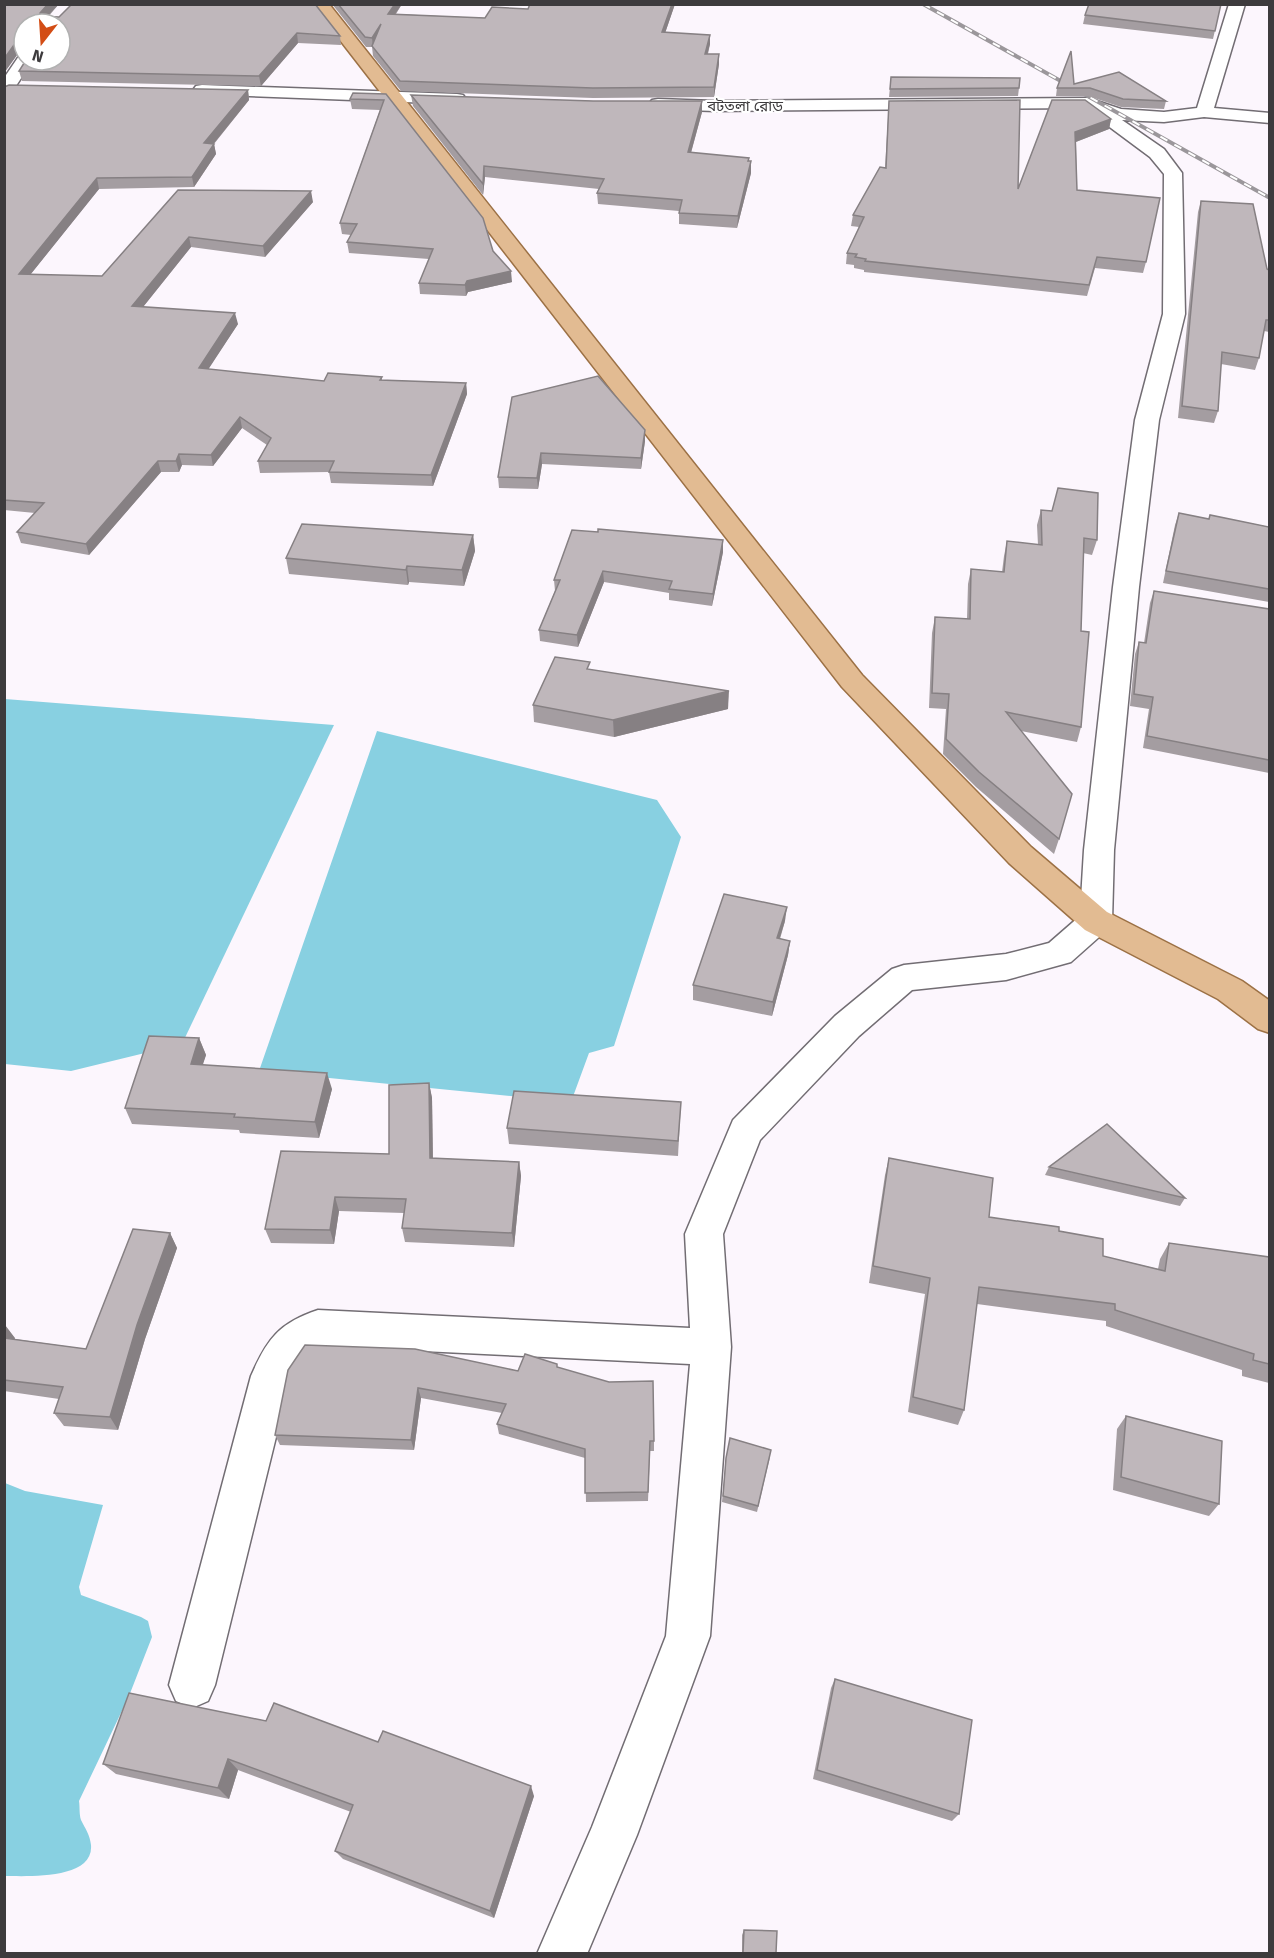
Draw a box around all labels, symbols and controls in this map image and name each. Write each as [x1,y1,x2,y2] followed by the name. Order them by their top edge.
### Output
[12,12,72,72] north arrow
[30,45,46,67] text: N
[706,97,783,115] street label: বটতলা রোড

